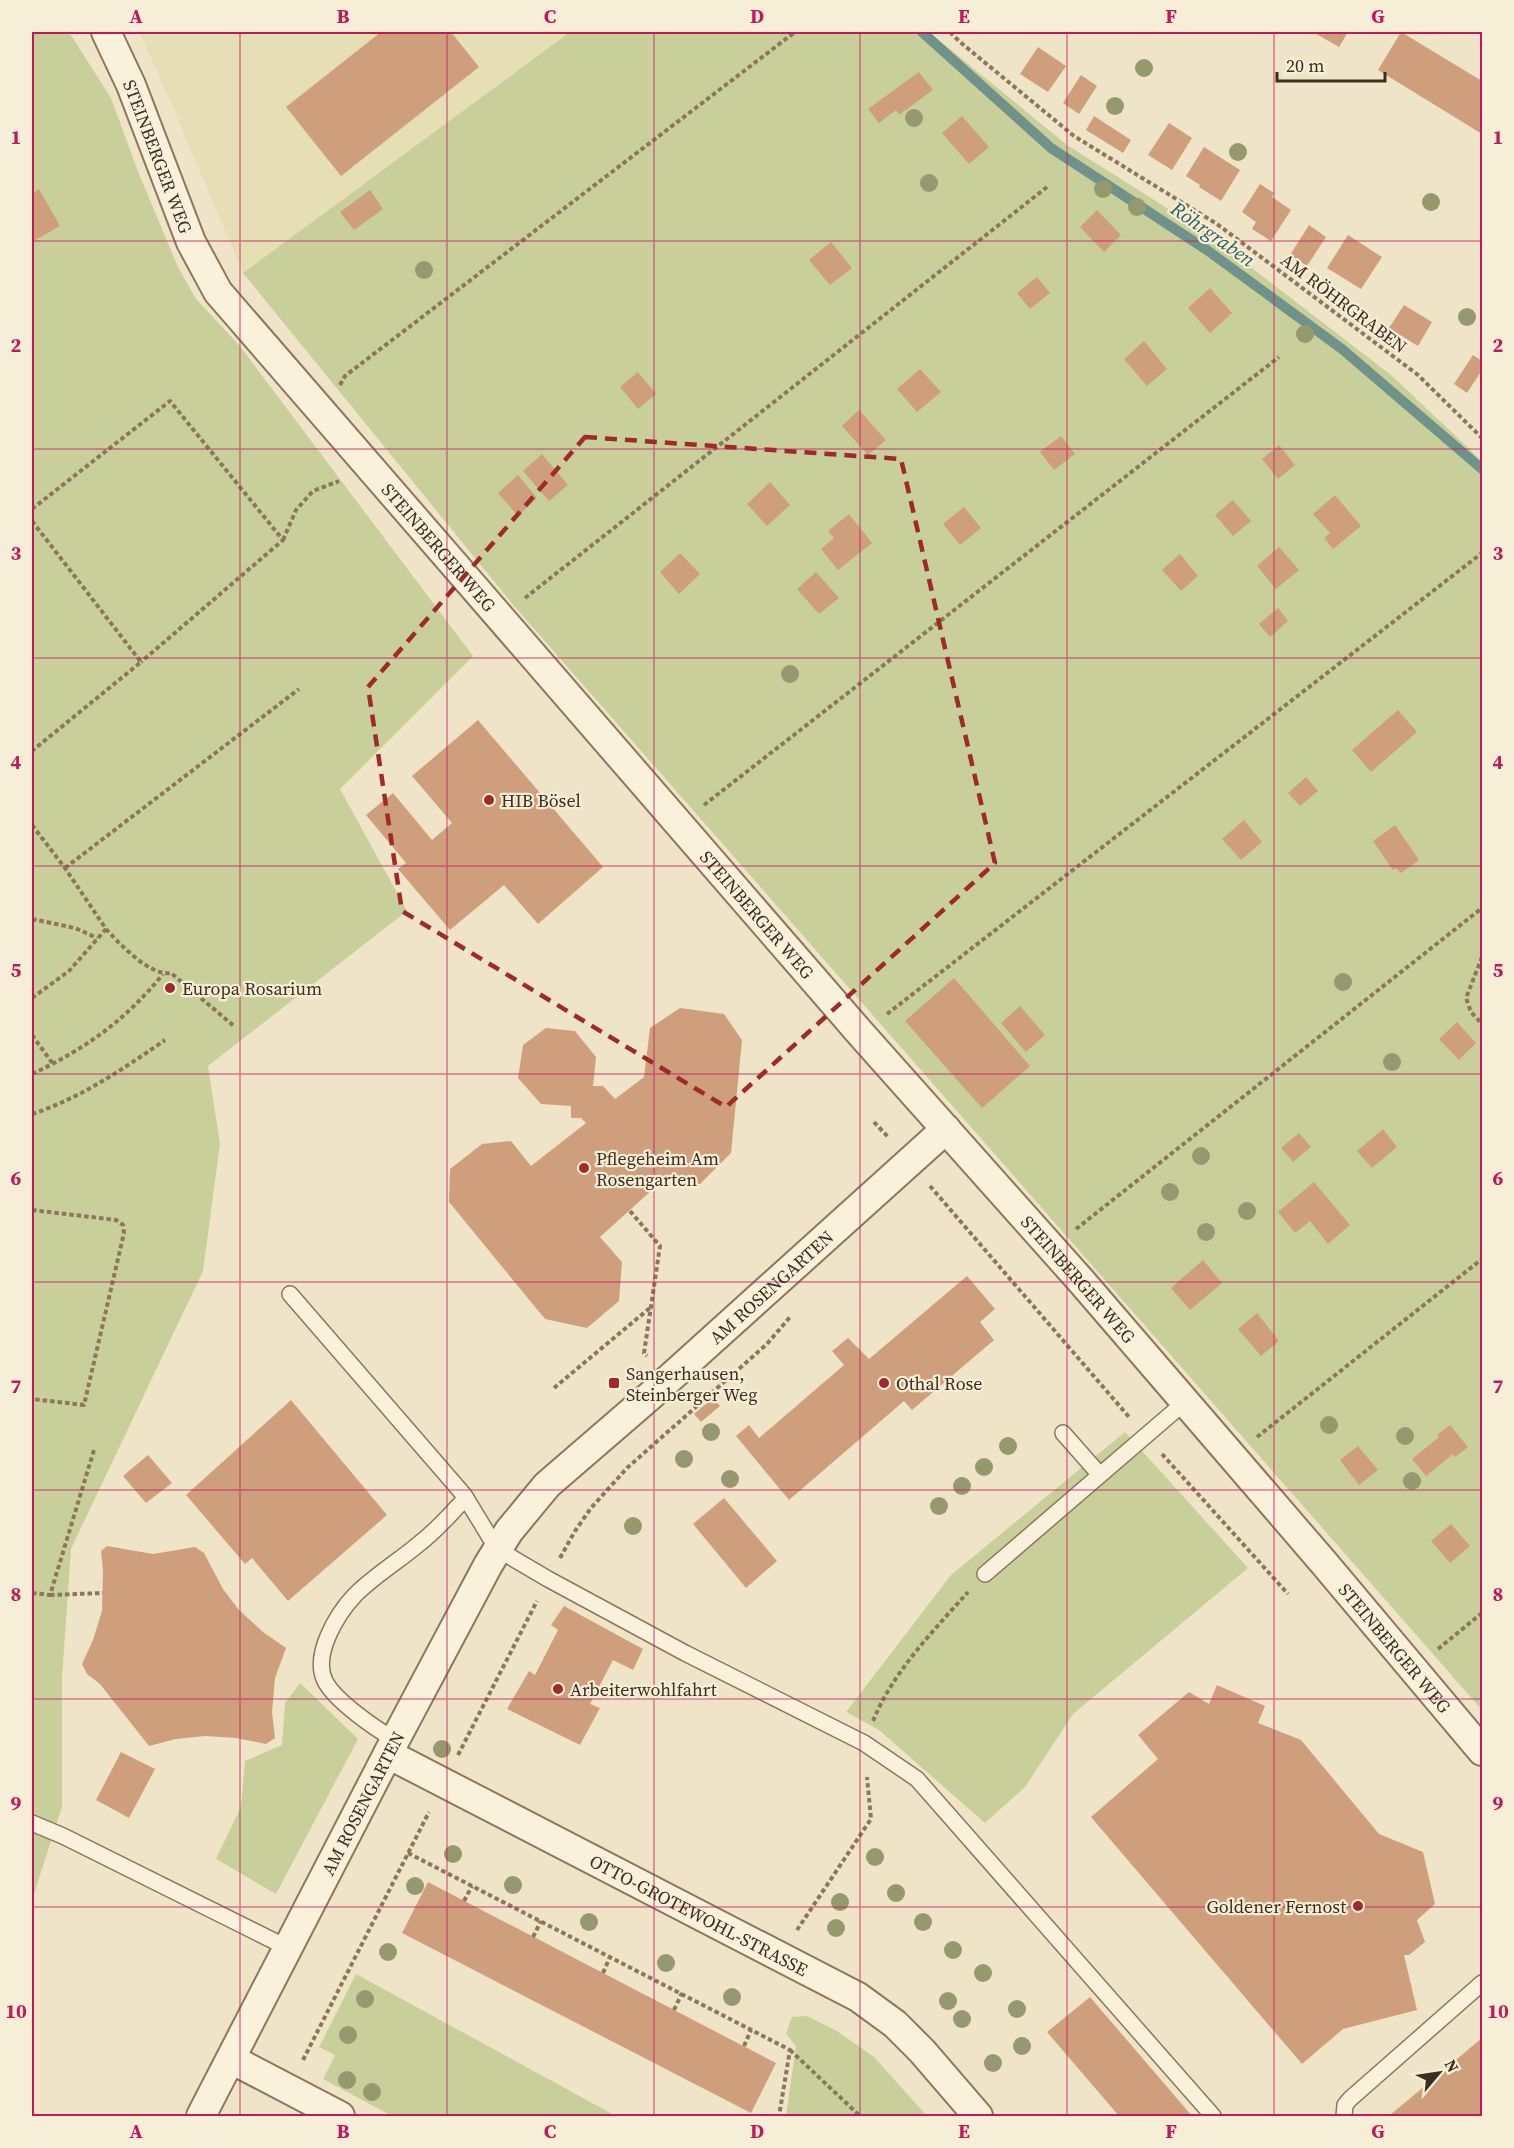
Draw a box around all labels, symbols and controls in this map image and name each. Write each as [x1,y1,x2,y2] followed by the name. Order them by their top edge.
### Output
[129,2,143,30] text: A
[336,2,350,30] text: B
[544,2,556,30] text: C
[750,2,764,30] text: D
[958,2,970,30] text: E
[1165,2,1177,30] text: F
[1371,2,1385,30] text: G
[1277,45,1385,83] scale bar
[1286,53,1324,78] text: 20 m
[118,75,199,237] street label: STEINBERGER WEG
[11,123,21,151] text: 1
[1493,123,1503,151] text: 1
[1164,194,1261,274] water label: Röhrgraben
[1276,247,1412,359] street label: AM RÖHRGRABEN
[11,331,22,359] text: 2
[1493,331,1504,359] text: 2
[376,477,502,617] street label: STEINBERGER WEG
[11,539,22,567] text: 3
[1493,539,1504,567] text: 3
[11,748,22,776] text: 4
[1493,748,1504,776] text: 4
[501,788,581,813] place label: HIB Bösel
[482,793,496,807] marker: HIB Bösel
[695,845,820,984] street label: STEINBERGER WEG
[11,956,22,984] text: 5
[1493,956,1504,984] text: 5
[182,976,322,1001] place label: Europa Rosarium
[163,981,177,995] marker: Europa Rosarium
[596,1146,719,1192] place label: Pflegeheim Am Rosengarten
[577,1161,591,1175] marker: Pflegeheim Am Rosengarten
[11,1164,22,1192] text: 6
[1493,1164,1504,1192] text: 6
[1016,1210,1142,1348] street label: STEINBERGER WEG
[704,1224,838,1349] street label: AM ROSENGARTEN
[626,1361,757,1407] place label: Sangerhausen, Steinberger Weg
[896,1371,983,1396] place label: Othal Rose
[11,1372,22,1400] text: 7
[1493,1372,1504,1400] text: 7
[607,1376,621,1390] marker: Sangerhausen, Steinberger Weg
[877,1376,891,1390] marker: Othal Rose
[1333,1577,1457,1718] street label: STEINBERGER WEG
[11,1580,21,1608] text: 8
[1493,1580,1503,1608] text: 8
[570,1677,717,1702] place label: Arbeiterwohlfahrt
[551,1682,565,1696] marker: Arbeiterwohlfahrt
[315,1727,410,1880] street label: AM ROSENGARTEN
[11,1789,22,1817] text: 9
[1493,1789,1504,1817] text: 9
[585,1848,813,1982] street label: OTTO-GROTEWOHL-STRASSE
[1206,1894,1346,1919] place label: Goldener Fernost
[1351,1899,1365,1913] marker: Goldener Fernost
[5,1997,27,2025] text: 10
[1487,1997,1509,2025] text: 10
[1409,2043,1469,2103] north arrow
[1440,2055,1465,2076] text: N
[129,2117,143,2145] text: A
[336,2117,350,2145] text: B
[544,2117,556,2145] text: C
[750,2117,764,2145] text: D
[958,2117,970,2145] text: E
[1165,2117,1177,2145] text: F
[1371,2117,1385,2145] text: G

